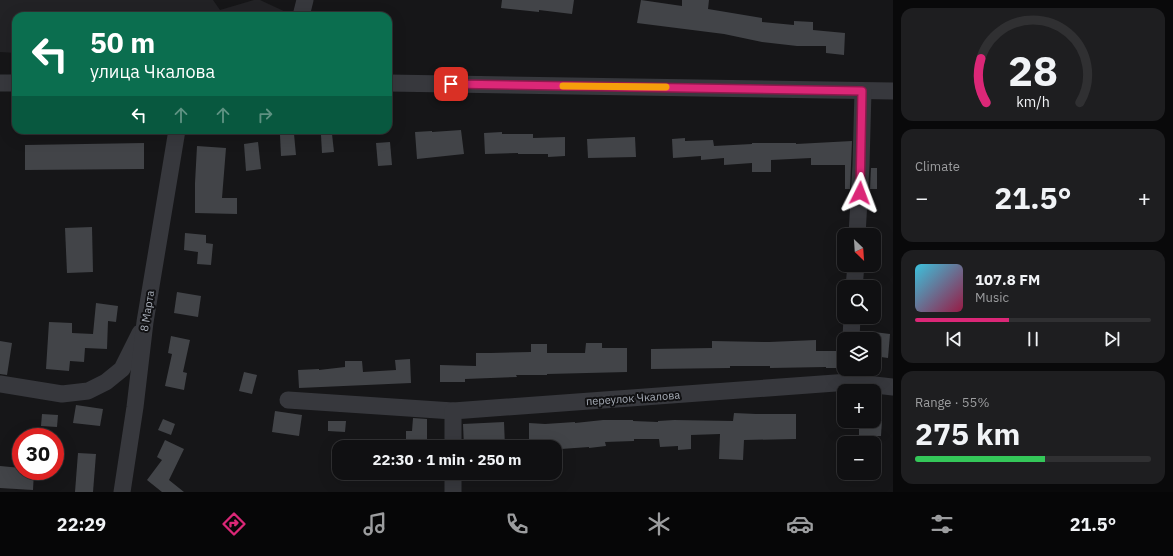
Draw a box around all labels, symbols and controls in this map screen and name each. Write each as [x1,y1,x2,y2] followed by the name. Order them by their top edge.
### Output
[90,24,155,61] text: 50 m
[24,28,76,80] icon: left
[1008,42,1058,96] text: 28
[90,60,215,83] text: улица Чкалова
[434,67,468,101] pin
[440,73,462,95] icon: arrive
[1016,91,1050,110] text: km/h
[128,104,150,126] icon: left
[170,104,192,126] icon: ahead
[212,104,234,126] icon: ahead
[254,104,276,126] icon: right
[915,158,960,175] text: Climate
[839,172,881,214] position arrow
[994,178,1072,217] text: 21.5°
[915,183,928,212] text: −
[1138,183,1151,212] text: +
[837,228,881,272] north arrow
[837,228,881,480] map controls
[975,270,1040,289] text: 107.8 FM
[837,280,881,324] button: search
[137,289,157,332] street label: 8 Марта
[975,289,1009,306] text: Music
[943,328,965,350] icon: previous
[1022,328,1044,350] icon: pause
[1101,328,1123,350] icon: next
[837,332,881,376] button: layers
[837,384,881,428] button: +
[585,388,681,408] street label: переулок Чкалова
[915,394,989,411] text: Range · 55%
[915,414,1020,453] text: 275 km
[12,428,64,480] speed limit sign: 30
[837,436,881,480] button: −
[373,450,521,469] text: 22:30 · 1 min · 250 m
[220,510,248,538] icon: directions
[361,510,389,538] icon: music
[503,510,531,538] icon: phone
[645,510,673,538] icon: climate
[786,510,814,538] icon: car
[928,510,956,538] icon: filters
[57,513,106,536] text: 22:29
[1070,513,1116,536] text: 21.5°

